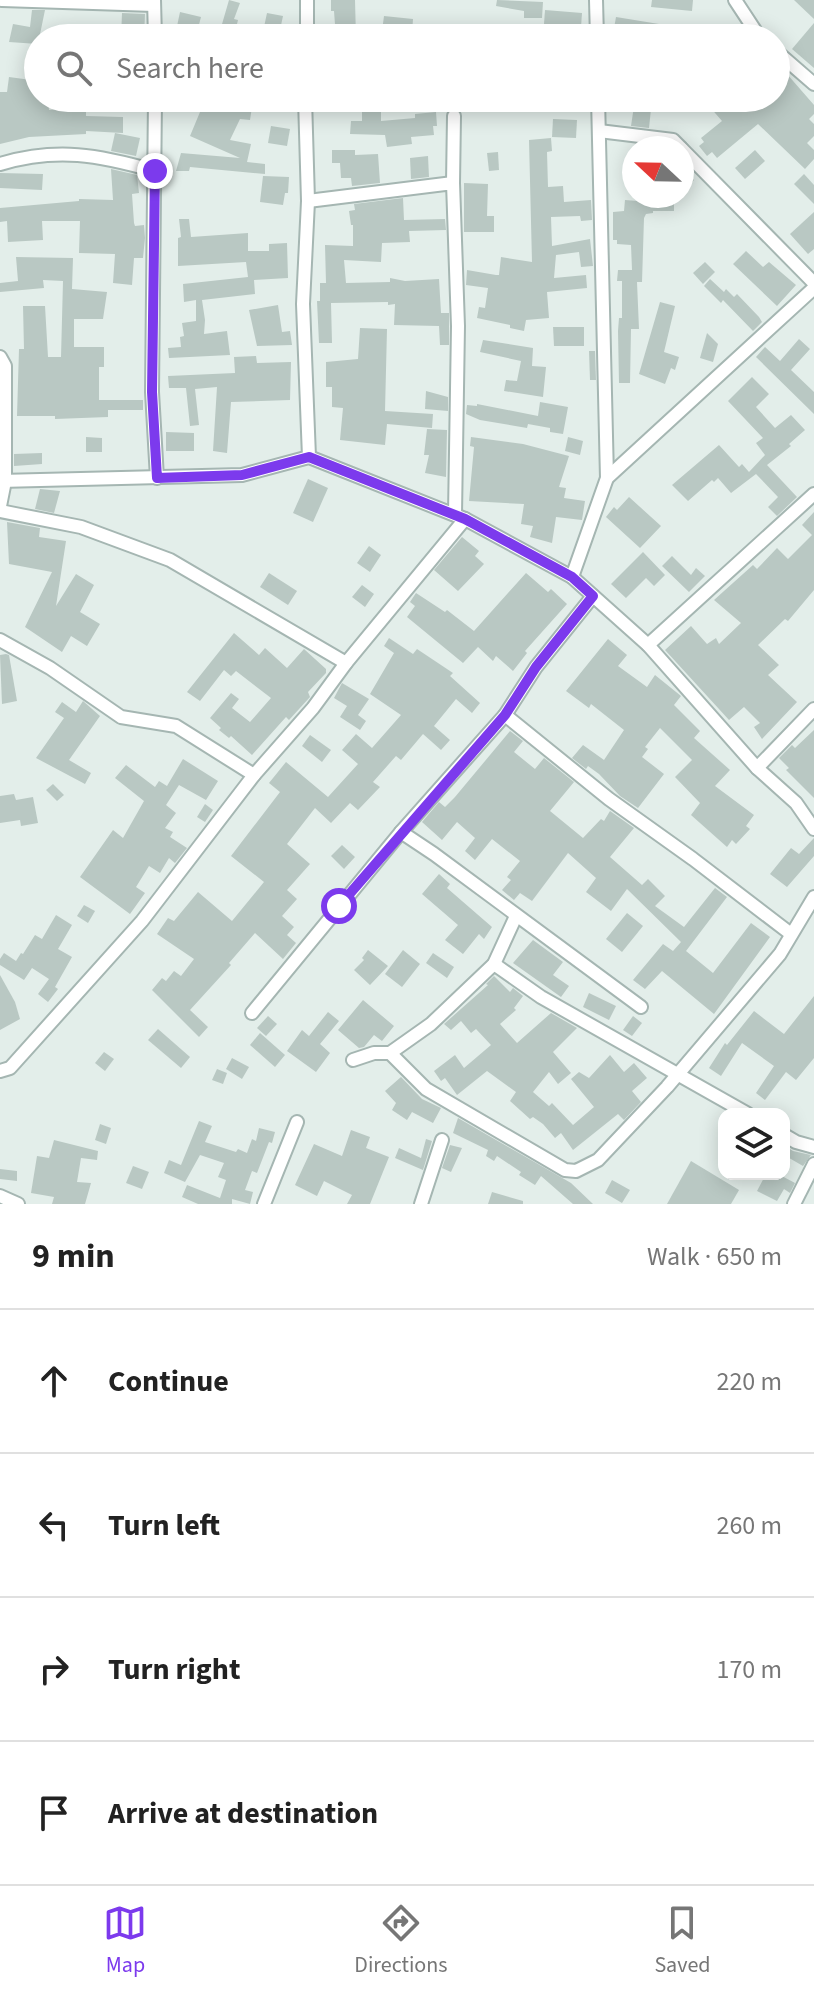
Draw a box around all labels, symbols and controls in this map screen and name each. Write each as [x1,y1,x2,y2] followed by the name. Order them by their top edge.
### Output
[24,24,790,112] search box
[52,46,96,90] icon: search
[116,47,264,90] text: Search here
[622,136,694,208] north arrow
[137,153,173,189] route end
[321,888,357,924] route start
[718,1108,790,1180] map controls
[718,1108,790,1180] button: layers
[32,1232,115,1281] text: 9 min
[647,1238,782,1275] text: Walk · 650 m
[32,1359,76,1403] icon: ahead
[108,1360,229,1403] text: Continue
[716,1363,782,1400] text: 220 m
[32,1503,76,1547] icon: left
[108,1504,220,1547] text: Turn left
[716,1507,782,1544] text: 260 m
[32,1647,76,1691] icon: right
[108,1648,240,1691] text: Turn right
[716,1651,782,1688] text: 170 m
[32,1791,76,1835] icon: arrive
[108,1792,378,1835] text: Arrive at destination
[103,1901,147,1981] tab: Map
[354,1901,447,1981] tab: Directions
[654,1901,711,1981] tab: Saved

